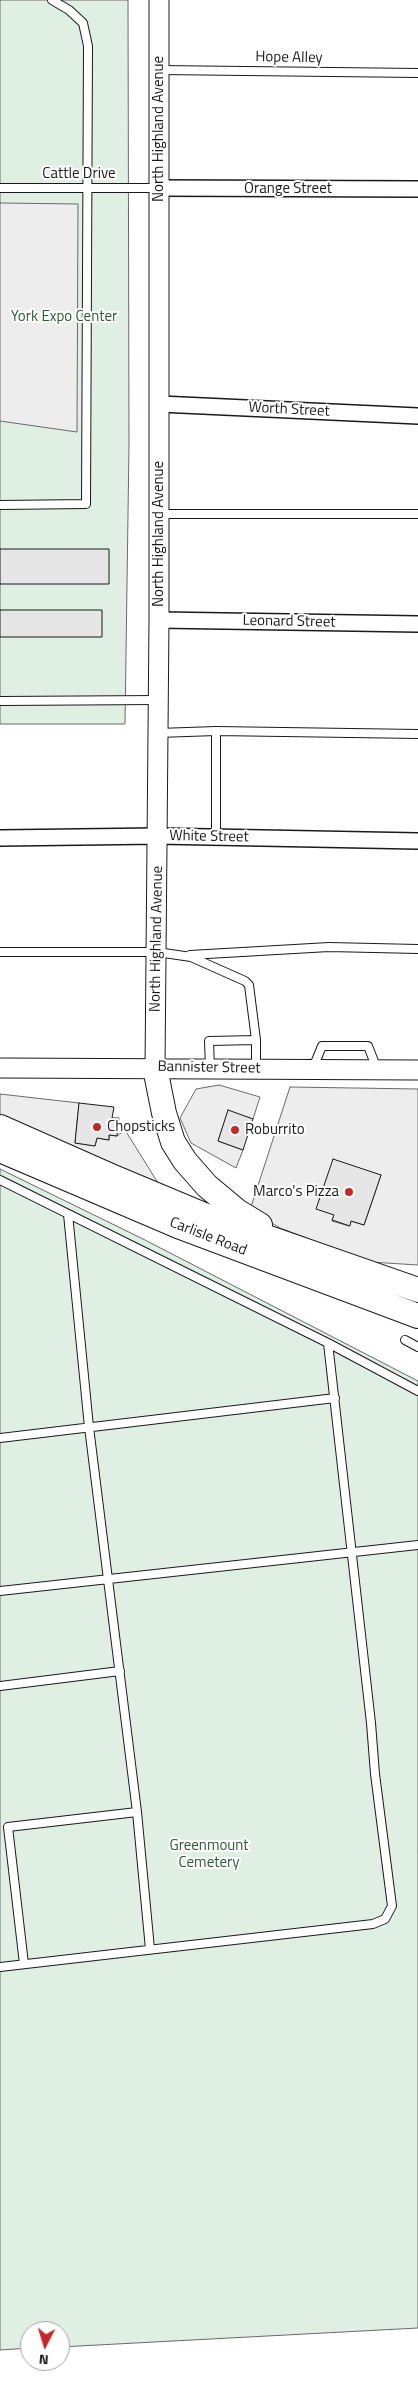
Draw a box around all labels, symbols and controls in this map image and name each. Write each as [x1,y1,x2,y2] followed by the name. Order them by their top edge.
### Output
[255,48,323,68] street label: Hope Alley
[150,56,168,202] street label: North Highland Avenue
[42,165,116,183] street label: Cattle Drive
[244,180,332,198] street label: Orange Street
[11,308,117,326] park label: York Expo Center
[248,399,330,421] street label: Worth Street
[150,461,168,607] street label: North Highland Avenue
[242,612,336,632] street label: Leonard Street
[169,827,249,847] street label: White Street
[147,866,167,1012] street label: North Highland Avenue
[157,1058,261,1078] street label: Bannister Street
[107,1118,175,1136] place label: Chopsticks
[91,1121,103,1133] marker: Chopsticks
[245,1121,305,1139] place label: Roburrito
[229,1124,241,1136] marker: Roburrito
[253,1183,339,1201] place label: Marco's Pizza
[343,1186,355,1198] marker: Marco's Pizza
[167,1214,249,1260] street label: Carlisle Road
[169,1837,249,1872] park label: Greenmount Cemetery
[20,2321,70,2371] north arrow
[38,2350,49,2371] text: N

